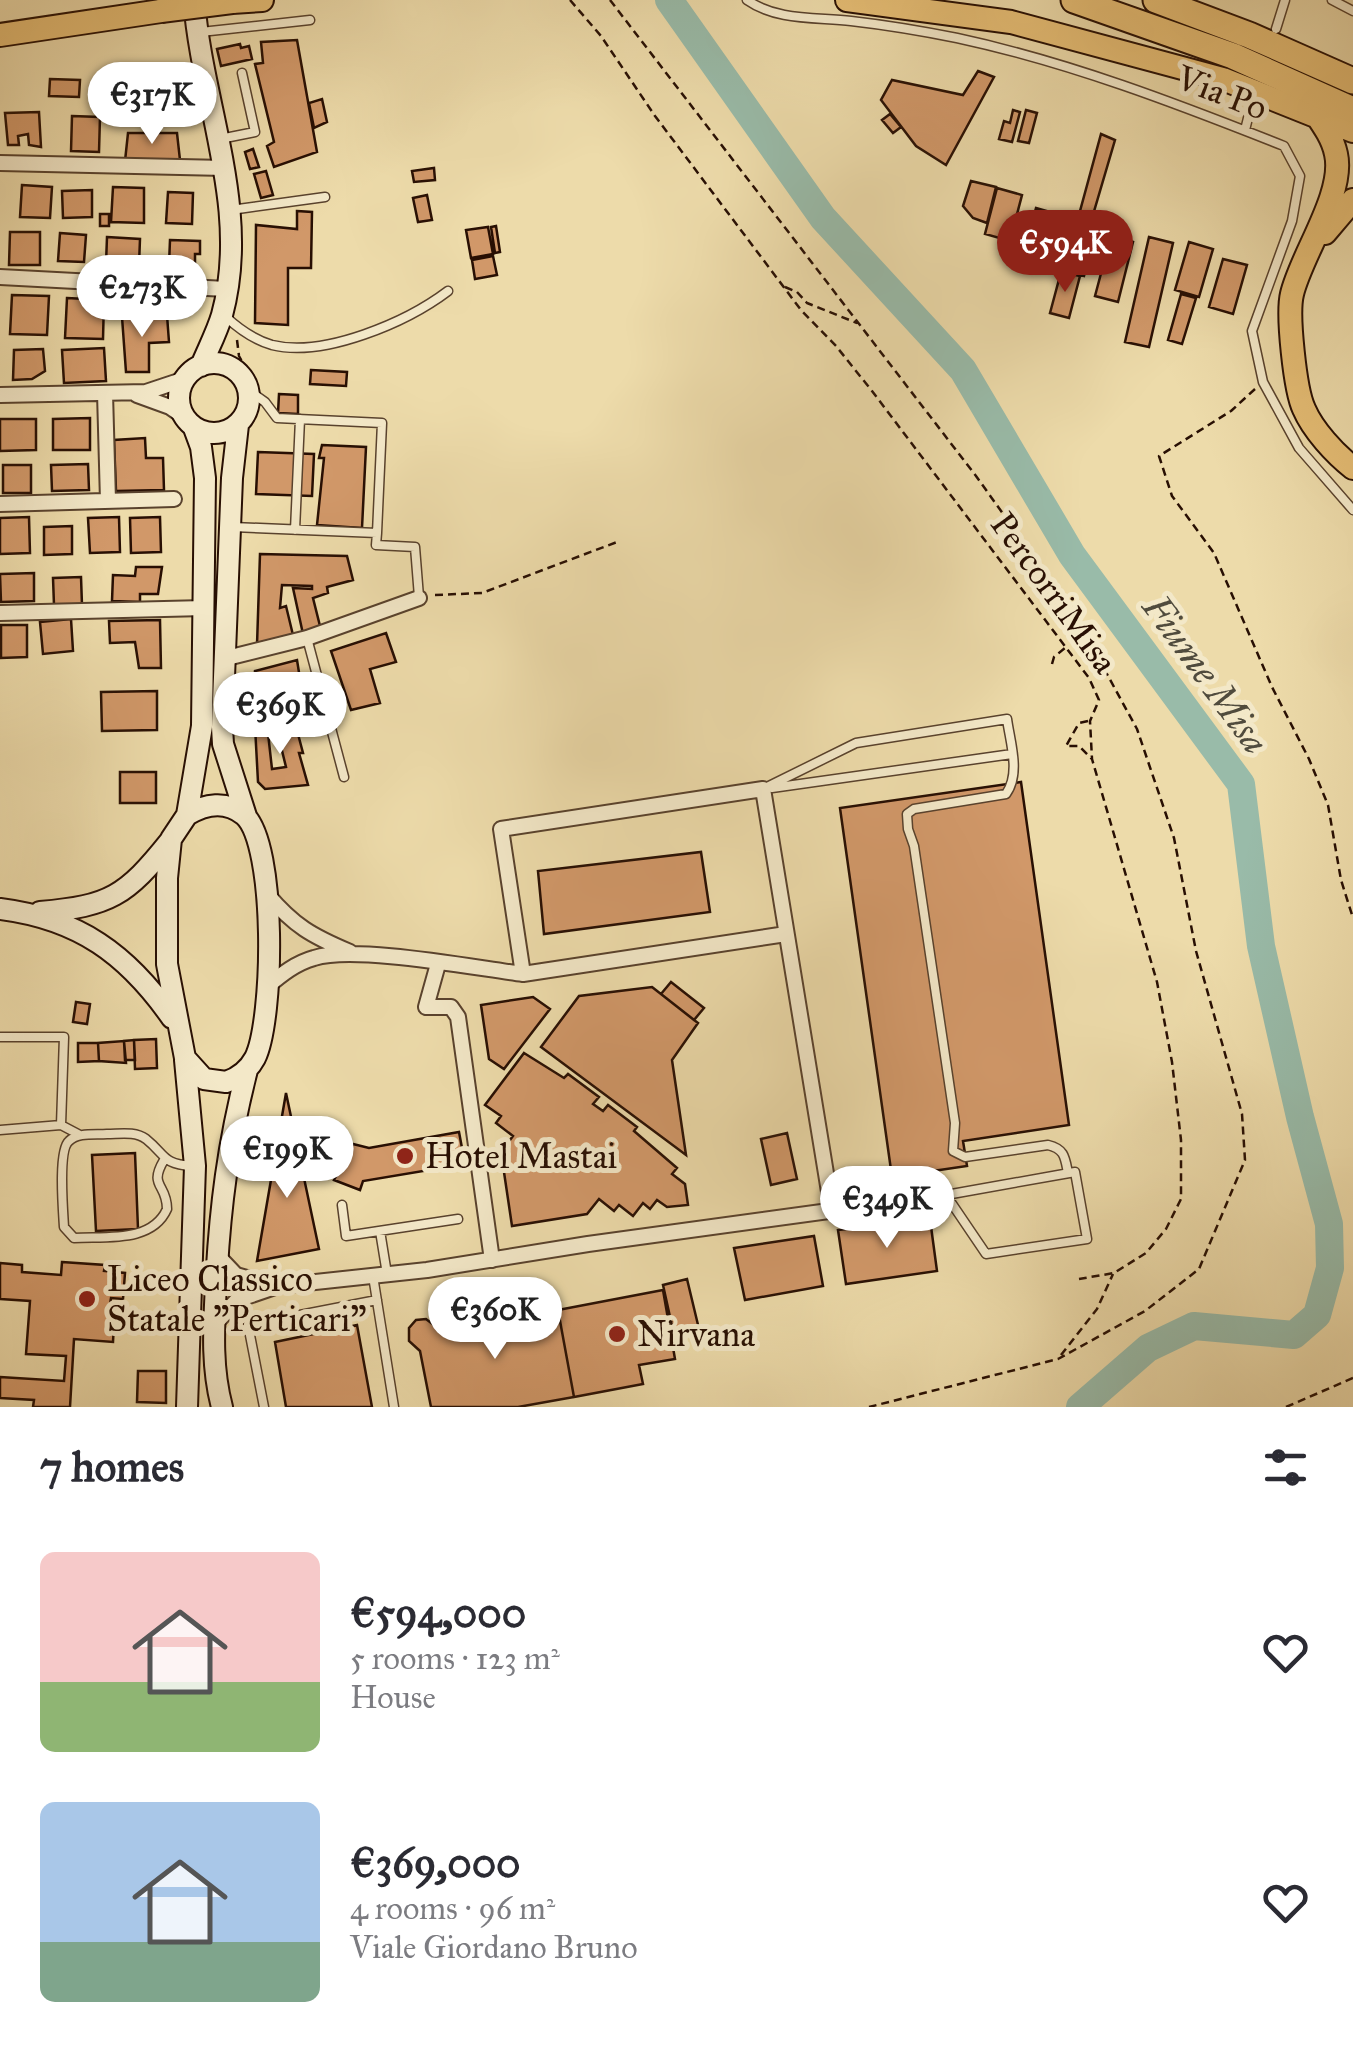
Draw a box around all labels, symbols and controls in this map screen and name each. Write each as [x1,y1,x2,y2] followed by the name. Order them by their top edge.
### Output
[1170,56,1273,130] street label: Via Po
[82,62,222,147] pin: €317K
[110,75,194,114] text: €317K
[995,210,1135,295] pin: €594K
[1019,223,1111,262] text: €594K
[72,255,212,340] pin: €273K
[99,268,185,307] text: €273K
[981,504,1127,682] street label: PercorriMisa
[1132,585,1279,762] water label: Fiume Misa
[210,672,350,757] pin: €369K
[236,685,324,724] text: €369K
[217,1116,357,1201] pin: €199K
[243,1129,331,1168] text: €199K
[425,1135,618,1178] place label: Hotel Mastai
[394,1145,416,1167] marker: Hotel Mastai
[817,1166,957,1251] pin: €349K
[842,1179,932,1218] text: €349K
[107,1258,367,1341] place label: Liceo Classico Statale "Perticari"
[425,1277,565,1362] pin: €360K
[76,1288,98,1310] marker: Liceo Classico Statale "Perticari"
[450,1290,540,1329] text: €360K
[637,1313,755,1356] place label: Nirvana
[606,1323,628,1345] marker: Nirvana
[1258,1440,1313,1495] icon: filters
[40,1441,184,1493] text: 7 homes
[350,1587,526,1639] text: €594,000
[120,1592,240,1712] icon: home
[1258,1625,1313,1680] icon: heart
[350,1639,560,1678] text: 5 rooms · 123 m²
[350,1678,436,1717] text: House
[350,1837,521,1889] text: €369,000
[120,1842,240,1962] icon: home
[1258,1875,1313,1930] icon: heart
[350,1889,555,1928] text: 4 rooms · 96 m²
[350,1928,638,1967] text: Viale Giordano Bruno

